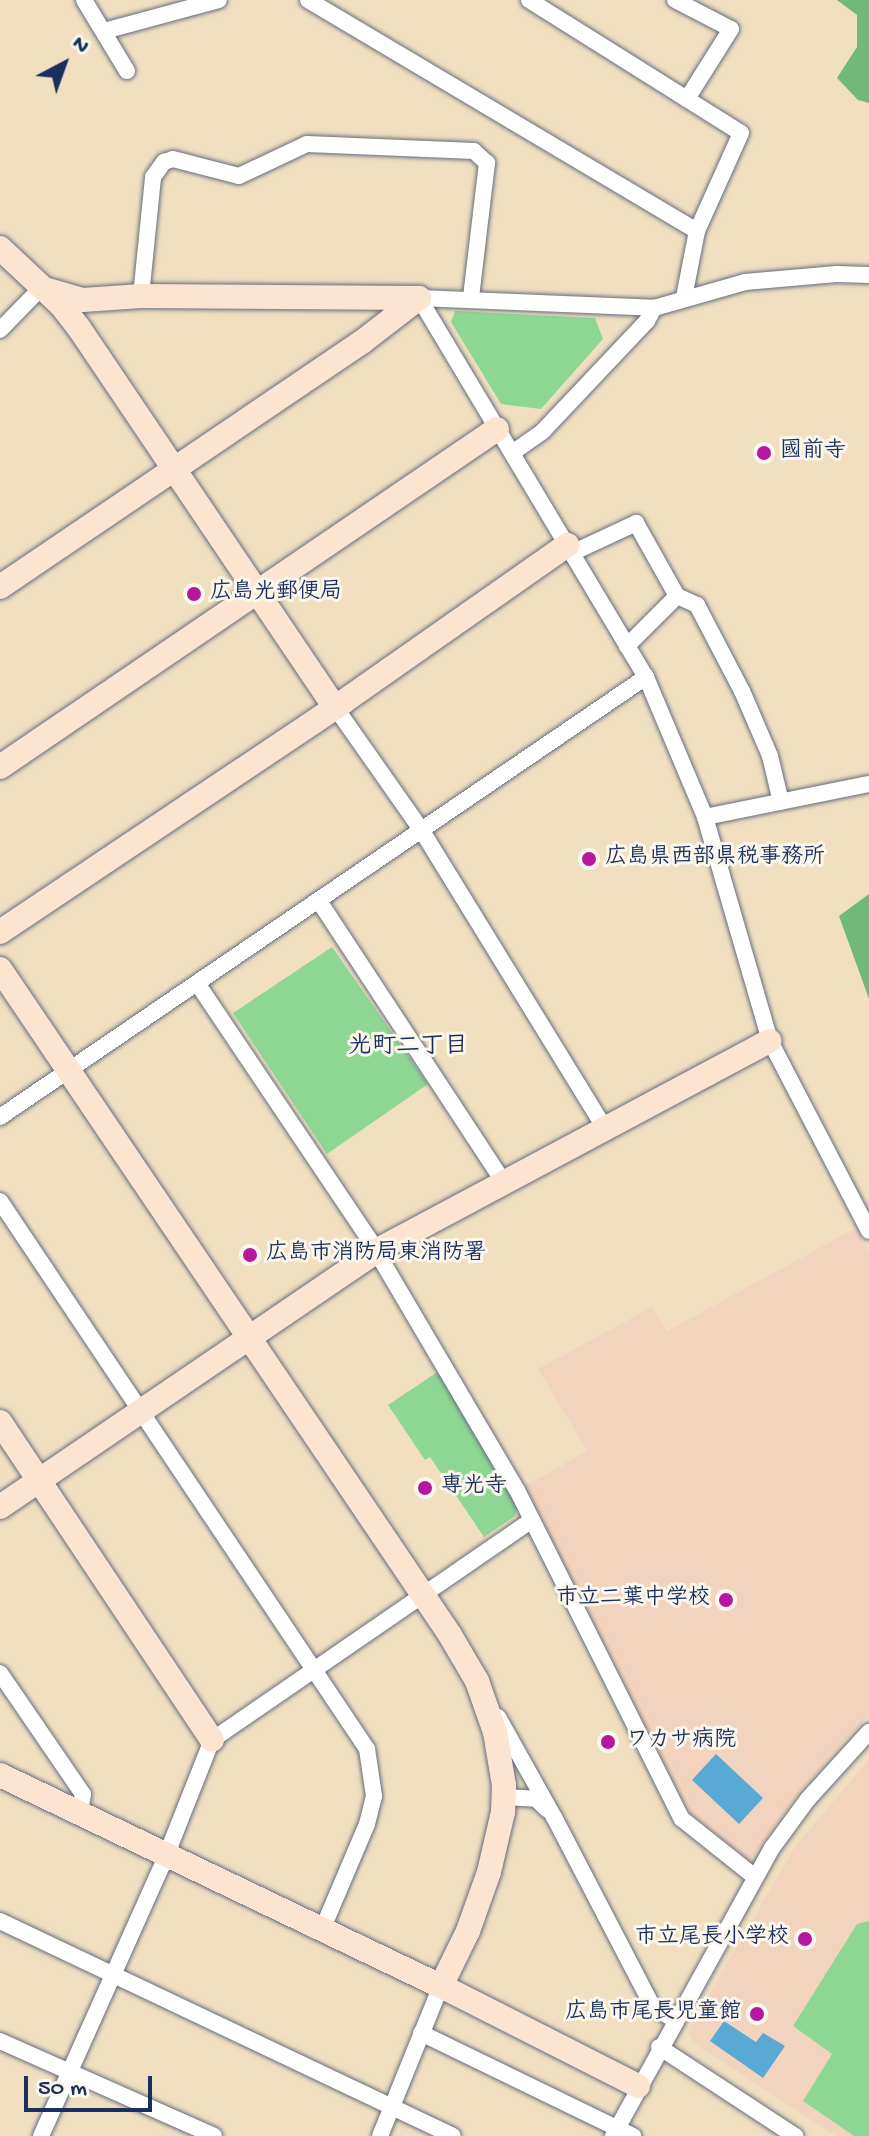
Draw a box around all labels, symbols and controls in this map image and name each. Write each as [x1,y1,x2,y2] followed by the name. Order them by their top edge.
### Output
[24,24,104,104] north arrow
[66,31,94,60] text: N
[780,440,846,466] place label: 國前寺
[755,444,773,462] marker: 國前寺
[210,581,342,607] place label: 広島光郵便局
[185,585,203,603] marker: 広島光郵便局
[605,846,825,872] place label: 広島県西部県税事務所
[580,850,598,868] marker: 広島県西部県税事務所
[348,1034,468,1062] district label: 光町二丁目
[266,1242,486,1268] place label: 広島市消防局東消防署
[241,1246,259,1264] marker: 広島市消防局東消防署
[441,1475,507,1501] place label: 専光寺
[416,1479,434,1497] marker: 専光寺
[556,1587,710,1613] place label: 市立二葉中学校
[717,1591,735,1609] marker: 市立二葉中学校
[626,1729,736,1755] place label: ワカサ病院
[597,1731,619,1753] marker: ワカサ病院
[635,1926,789,1952] place label: 市立尾長小学校
[796,1930,814,1948] marker: 市立尾長小学校
[565,2001,741,2027] place label: 広島市尾長児童館
[748,2005,766,2023] marker: 広島市尾長児童館
[28,2060,156,2110] scale bar
[38,2075,87,2104] text: 50 m

